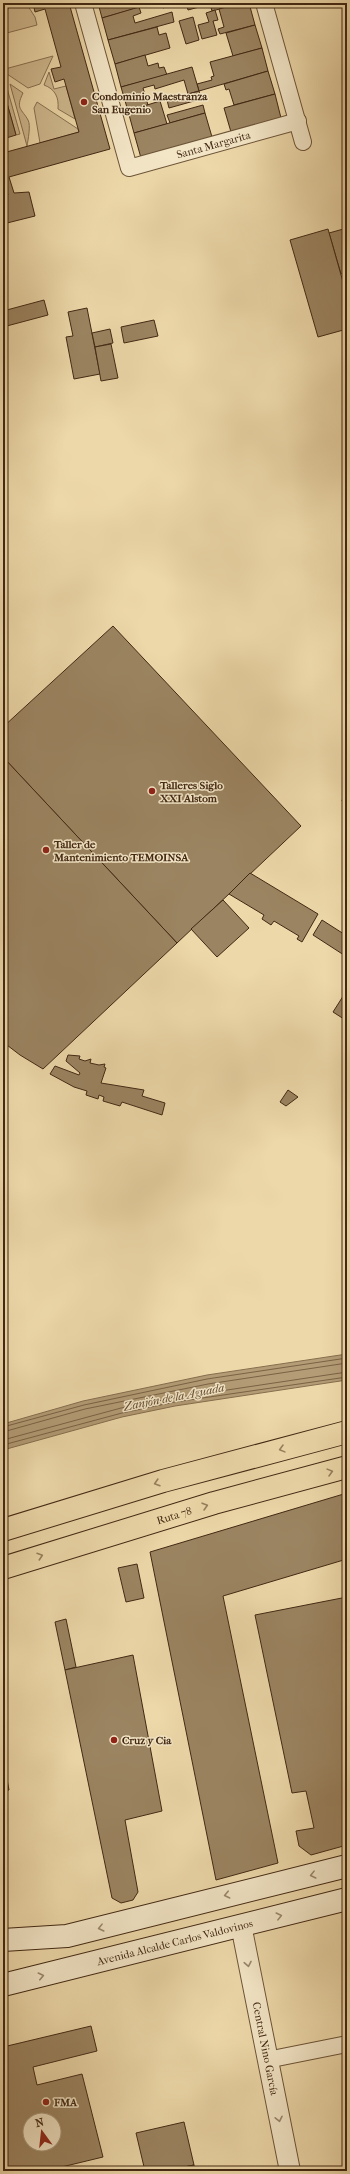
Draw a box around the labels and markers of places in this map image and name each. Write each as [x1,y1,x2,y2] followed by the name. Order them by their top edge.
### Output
[92,90,208,116] place label: Condominio Maestranza San Eugenio
[79,97,89,107] marker: Condominio Maestranza San Eugenio
[159,779,223,805] place label: Talleres Siglo XXI Alstom
[147,786,157,796] marker: Talleres Siglo XXI Alstom
[53,838,189,864] place label: Taller de Mantenimiento TEMOINSA
[41,845,51,855] marker: Taller de Mantenimiento TEMOINSA
[122,1734,172,1747] place label: Cruz y Cia
[109,1735,119,1745] marker: Cruz y Cia
[53,2096,78,2109] place label: FMA
[41,2097,51,2107] marker: FMA

